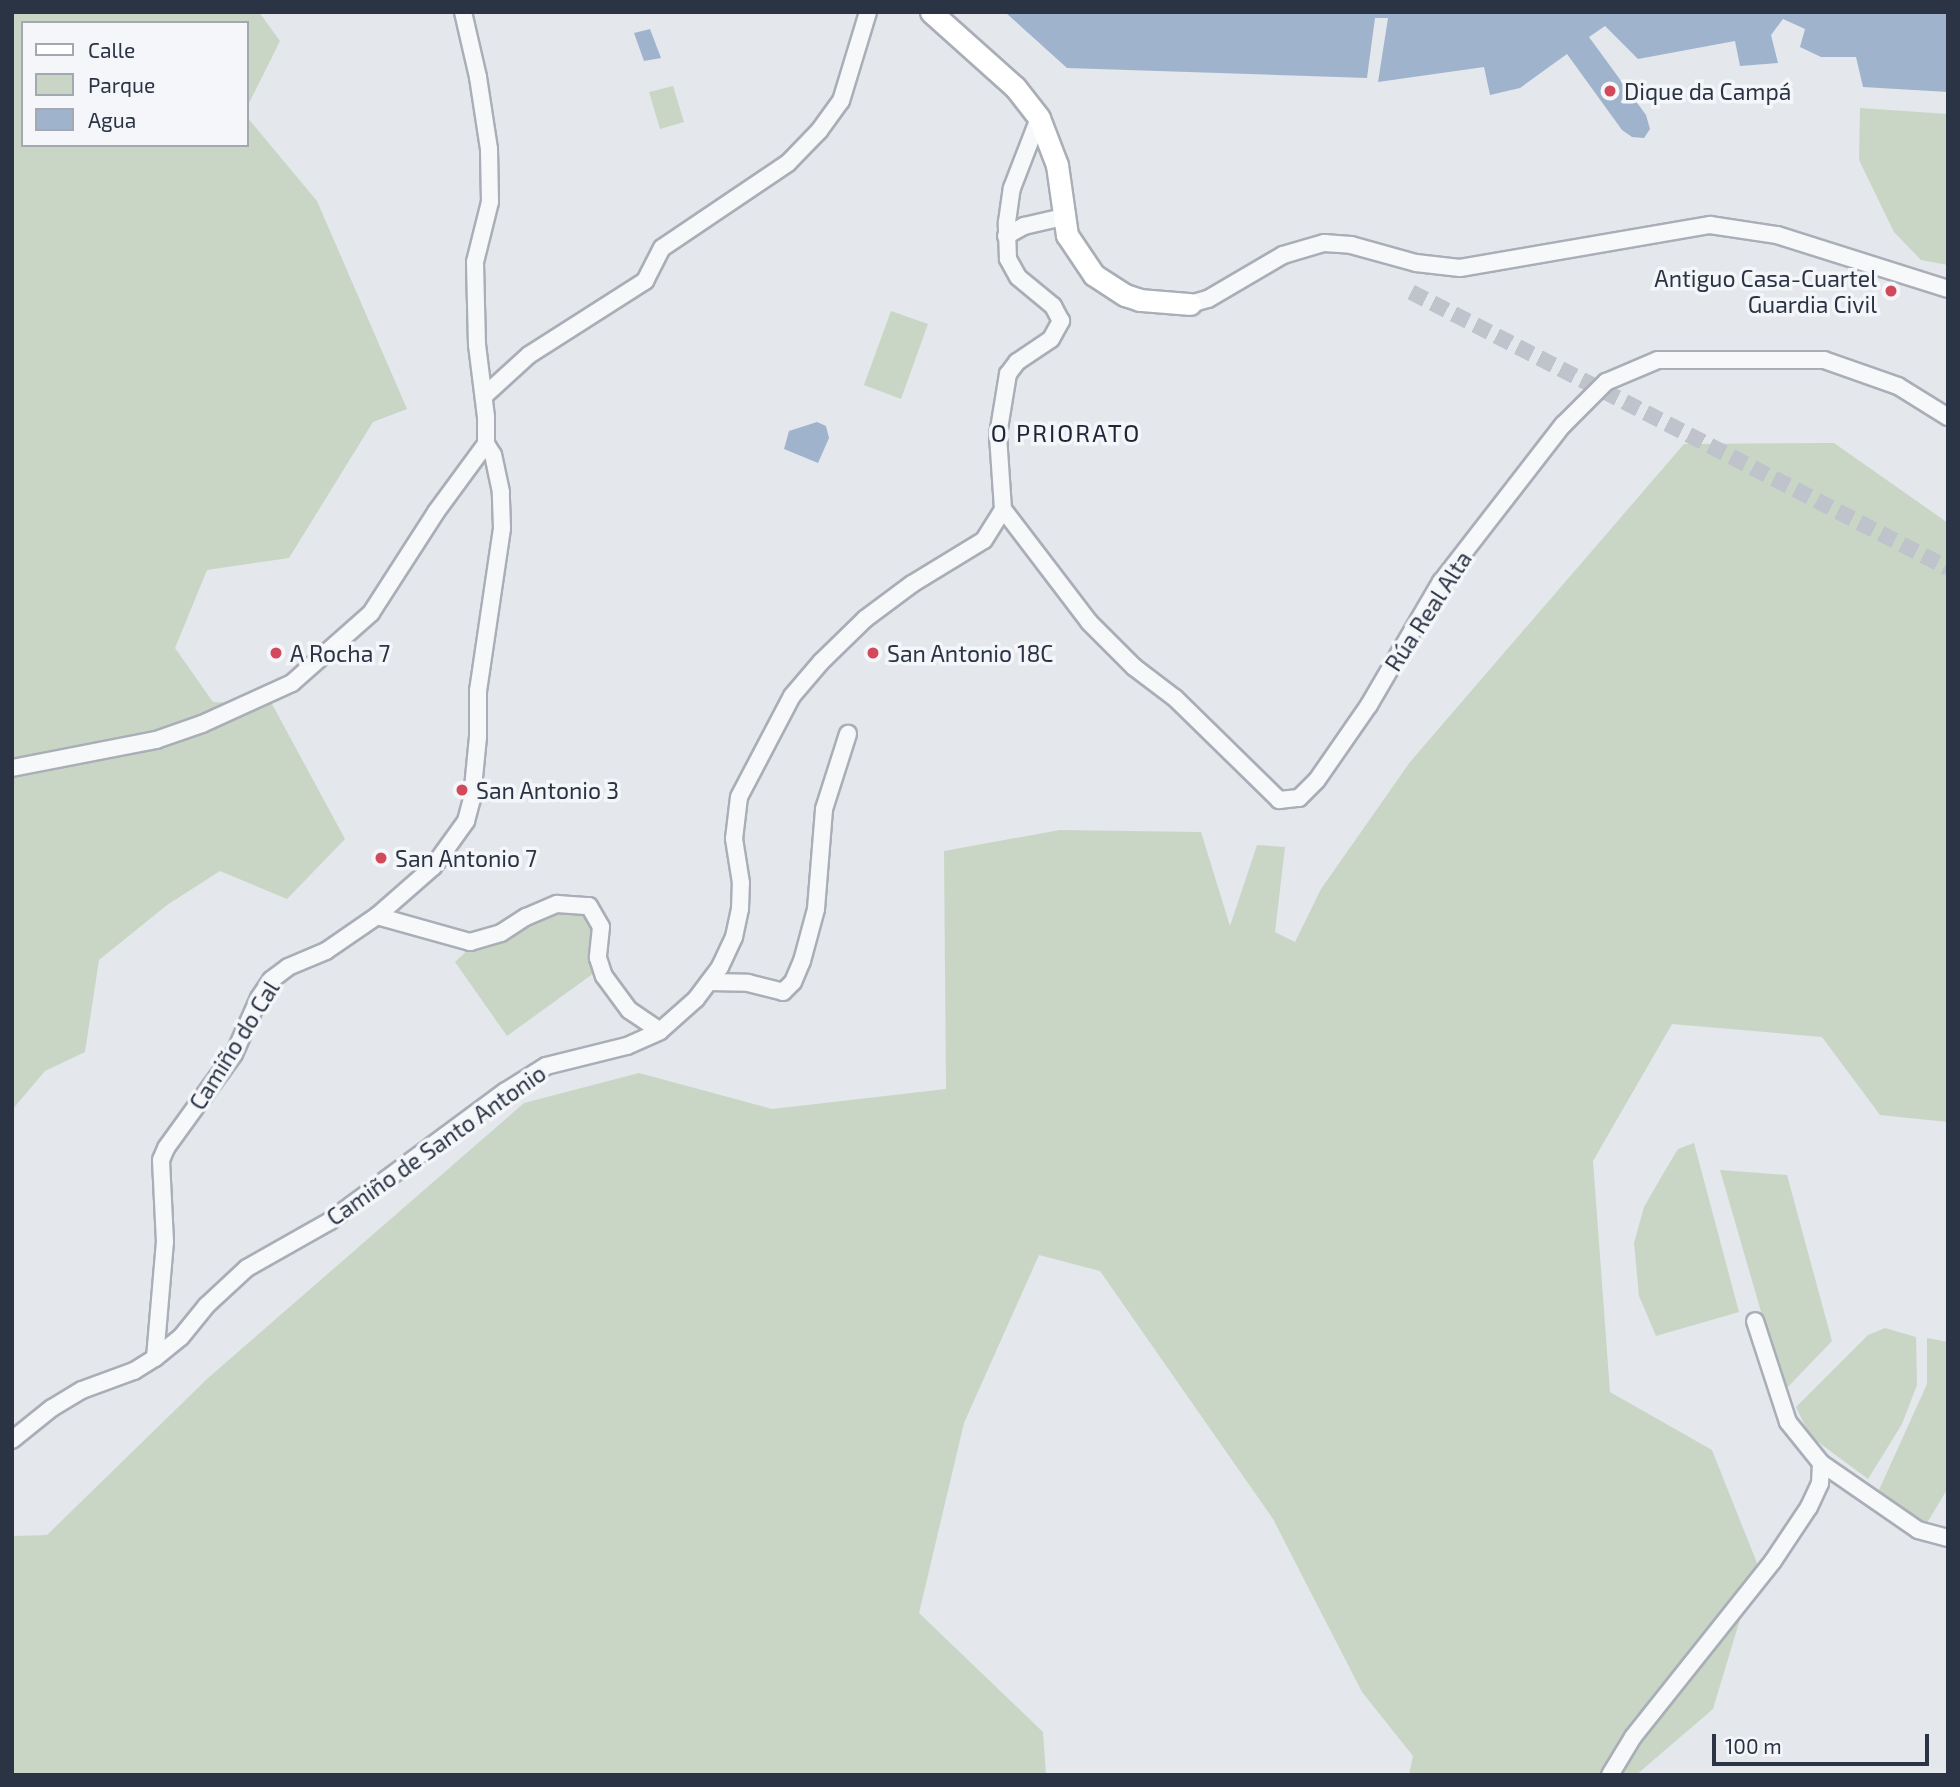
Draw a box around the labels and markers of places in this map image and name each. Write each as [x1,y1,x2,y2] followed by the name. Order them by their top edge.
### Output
[1624,77,1791,105] place label: Dique da Campá
[1602,83,1618,99] marker: Dique da Campá
[1654,264,1877,318] place label: Antiguo Casa-Cuartel Guardia Civil
[1883,283,1899,299] marker: Antiguo Casa-Cuartel Guardia Civil
[290,639,391,667] place label: A Rocha 7
[887,639,1054,667] place label: San Antonio 18C
[268,645,284,661] marker: A Rocha 7
[865,645,881,661] marker: San Antonio 18C
[476,776,620,804] place label: San Antonio 3
[454,782,470,798] marker: San Antonio 3
[395,844,538,872] place label: San Antonio 7
[373,850,389,866] marker: San Antonio 7

